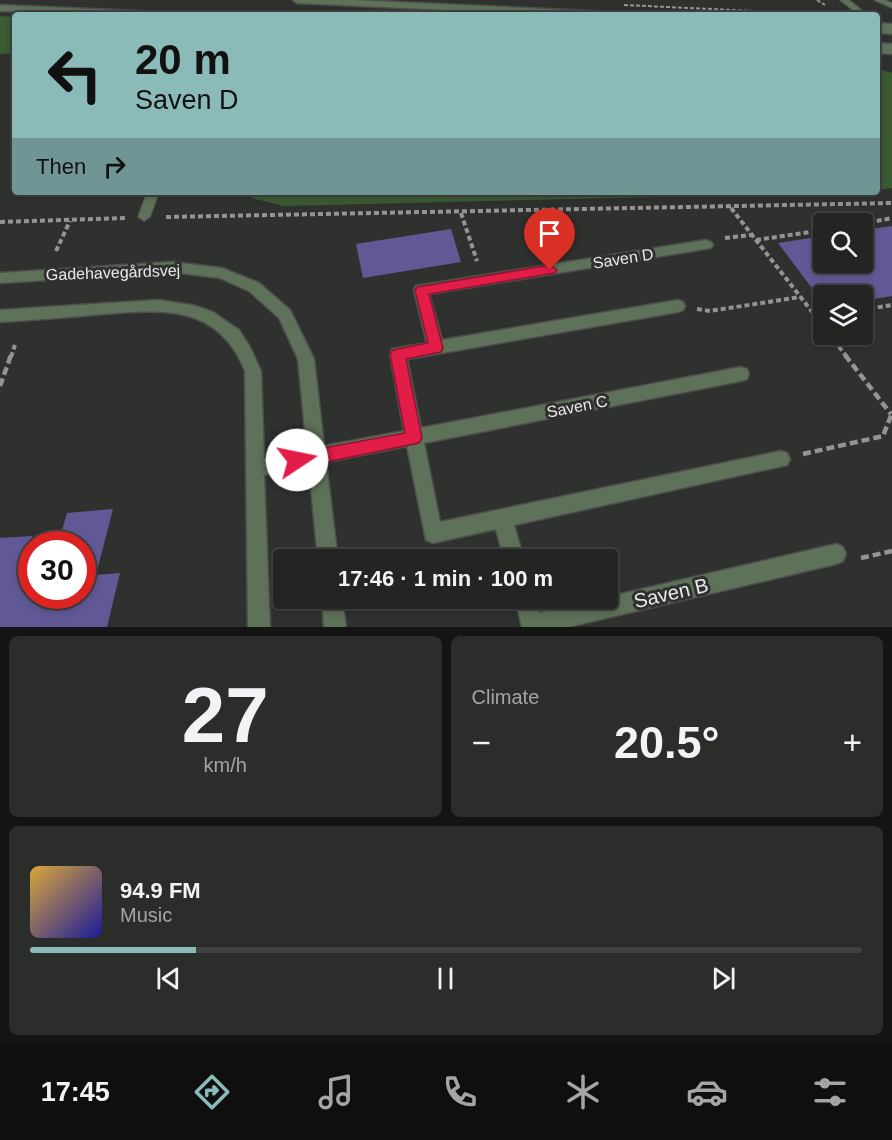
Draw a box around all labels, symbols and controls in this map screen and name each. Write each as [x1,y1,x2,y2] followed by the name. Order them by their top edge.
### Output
[36,36,114,114] icon: left
[135,36,231,83] text: 20 m
[135,85,239,115] text: Saven D
[98,150,131,183] icon: right
[36,154,86,179] text: Then
[524,208,575,270] pin
[813,213,873,345] map controls
[813,213,873,273] button: search
[533,217,566,250] icon: arrive
[591,245,655,272] street label: Saven D
[46,262,180,283] street label: Gadehavegårdsvej
[813,285,873,345] button: layers
[545,392,609,421] street label: Saven C
[265,428,329,492] position arrow
[18,531,96,609] speed limit sign: 30
[338,566,553,591] text: 17:46 · 1 min · 100 m
[632,574,710,612] street label: Saven B
[182,671,269,759] text: 27
[472,686,539,708] text: Climate
[614,717,720,768] text: 20.5°
[472,724,491,761] text: −
[843,724,862,761] text: +
[204,754,247,776] text: km/h
[120,878,201,903] text: 94.9 FM
[120,904,172,926] text: Music
[152,962,185,995] icon: previous
[429,962,462,995] icon: pause
[707,962,740,995] icon: next
[191,1071,233,1113] icon: directions
[315,1071,357,1113] icon: music
[439,1071,481,1113] icon: phone
[562,1071,604,1113] icon: climate
[686,1071,728,1113] icon: car
[809,1071,851,1113] icon: filters
[41,1077,110,1107] text: 17:45

